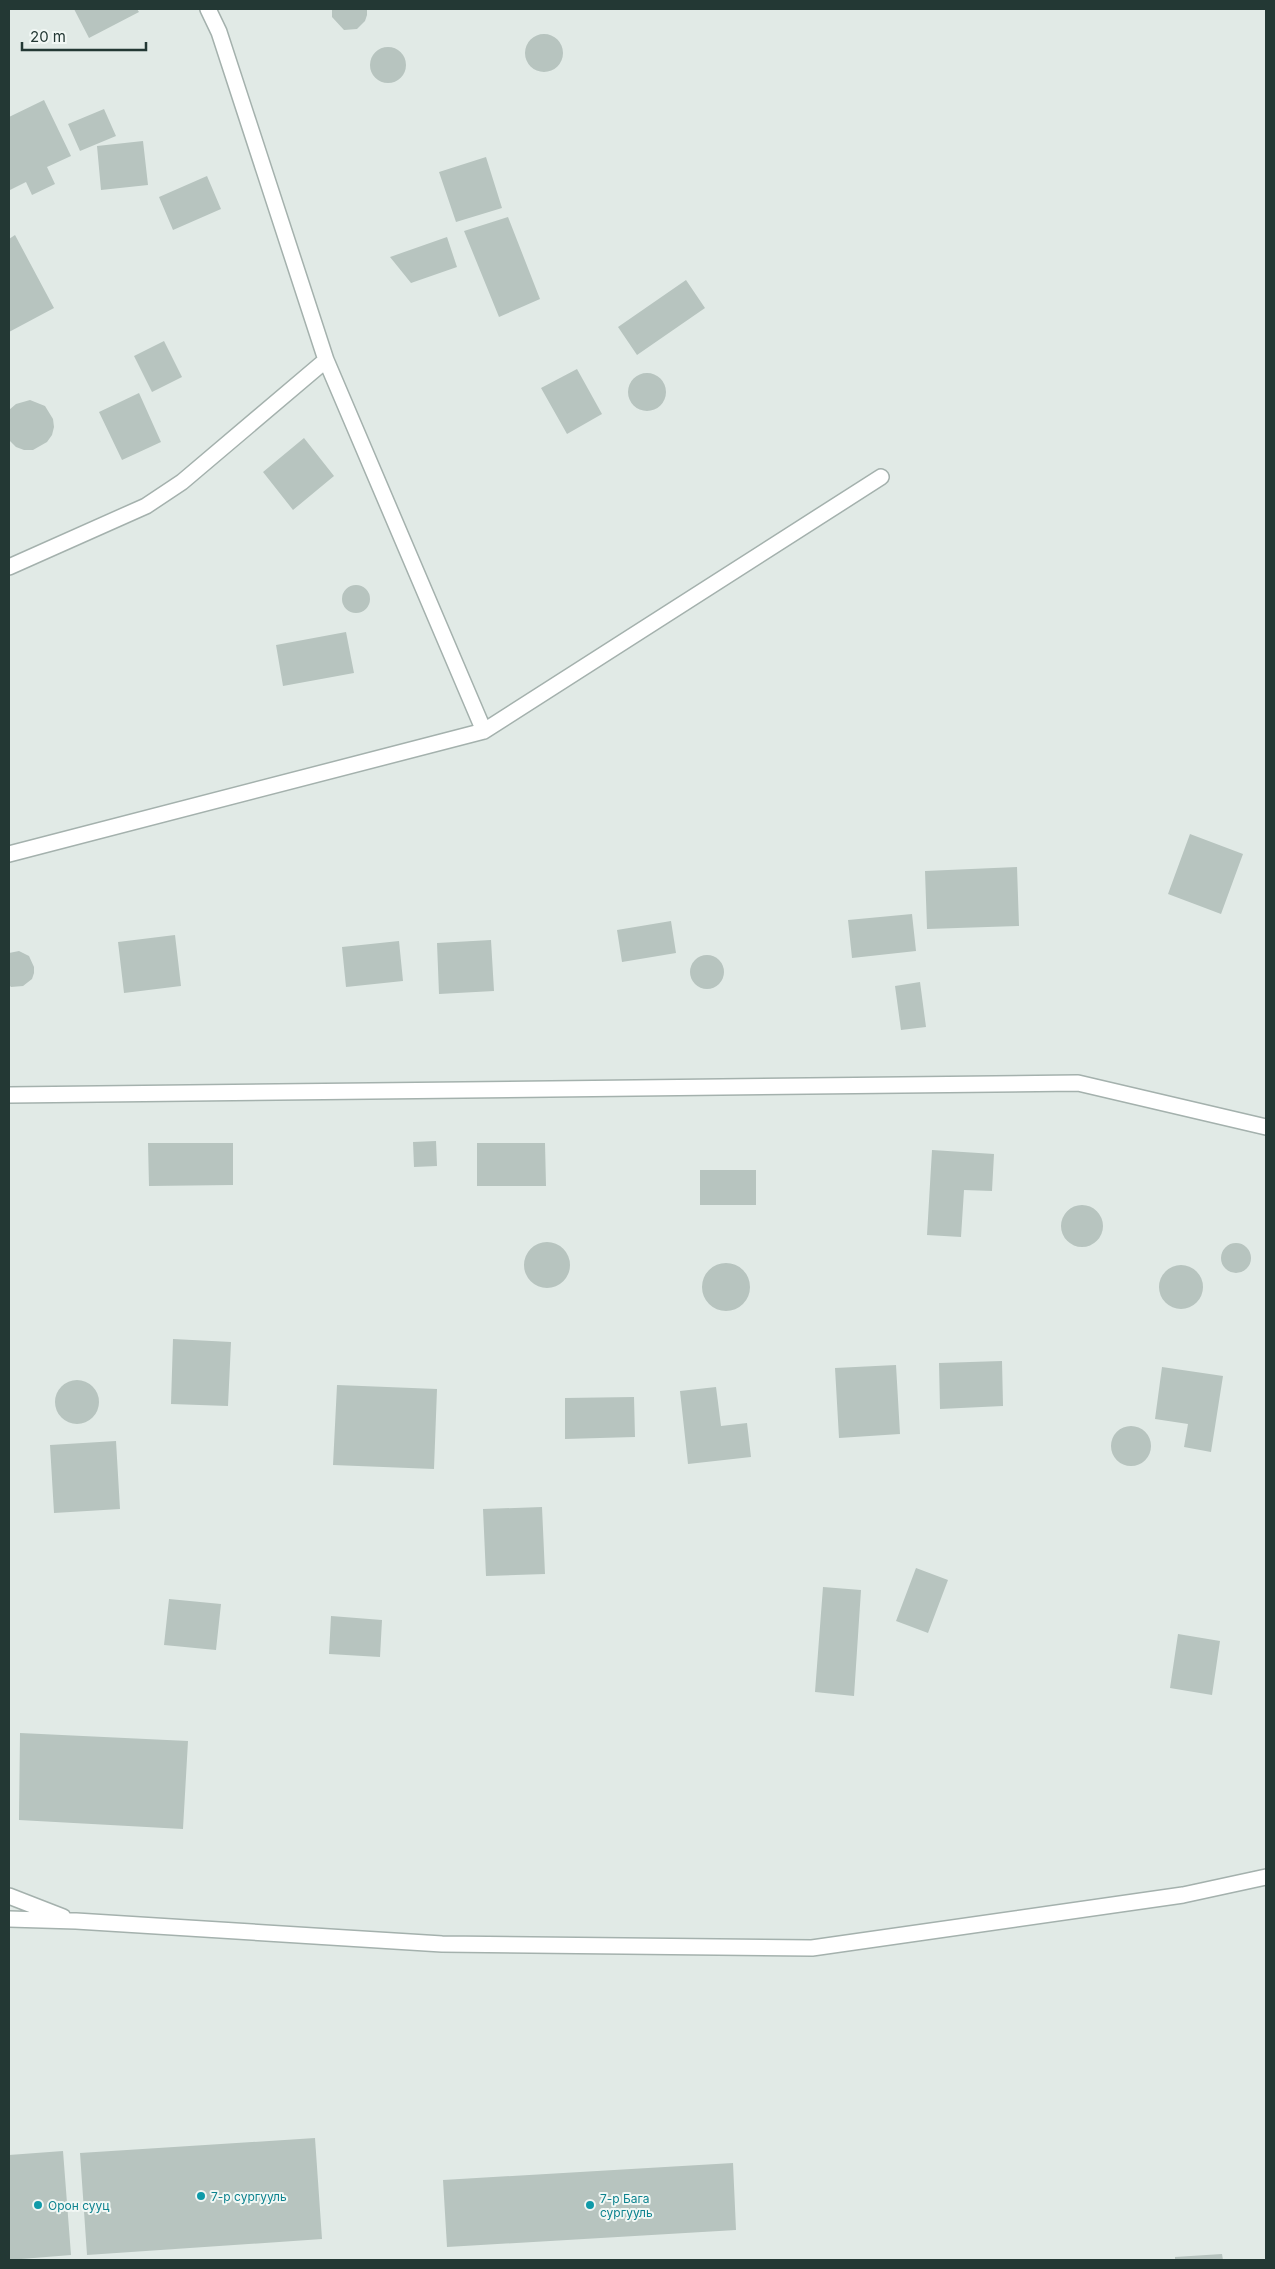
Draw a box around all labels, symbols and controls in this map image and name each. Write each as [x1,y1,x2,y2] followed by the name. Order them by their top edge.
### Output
[22,20,146,52] scale bar
[30,27,66,46] text: 20 m
[211,2189,287,2204] place label: 7-р сургууль
[195,2190,207,2202] marker: 7-р сургууль
[600,2191,653,2220] place label: 7-р Бага сургууль
[48,2198,109,2213] place label: Орон сууц
[32,2199,44,2211] marker: Орон сууц
[584,2199,596,2211] marker: 7-р Бага сургууль

